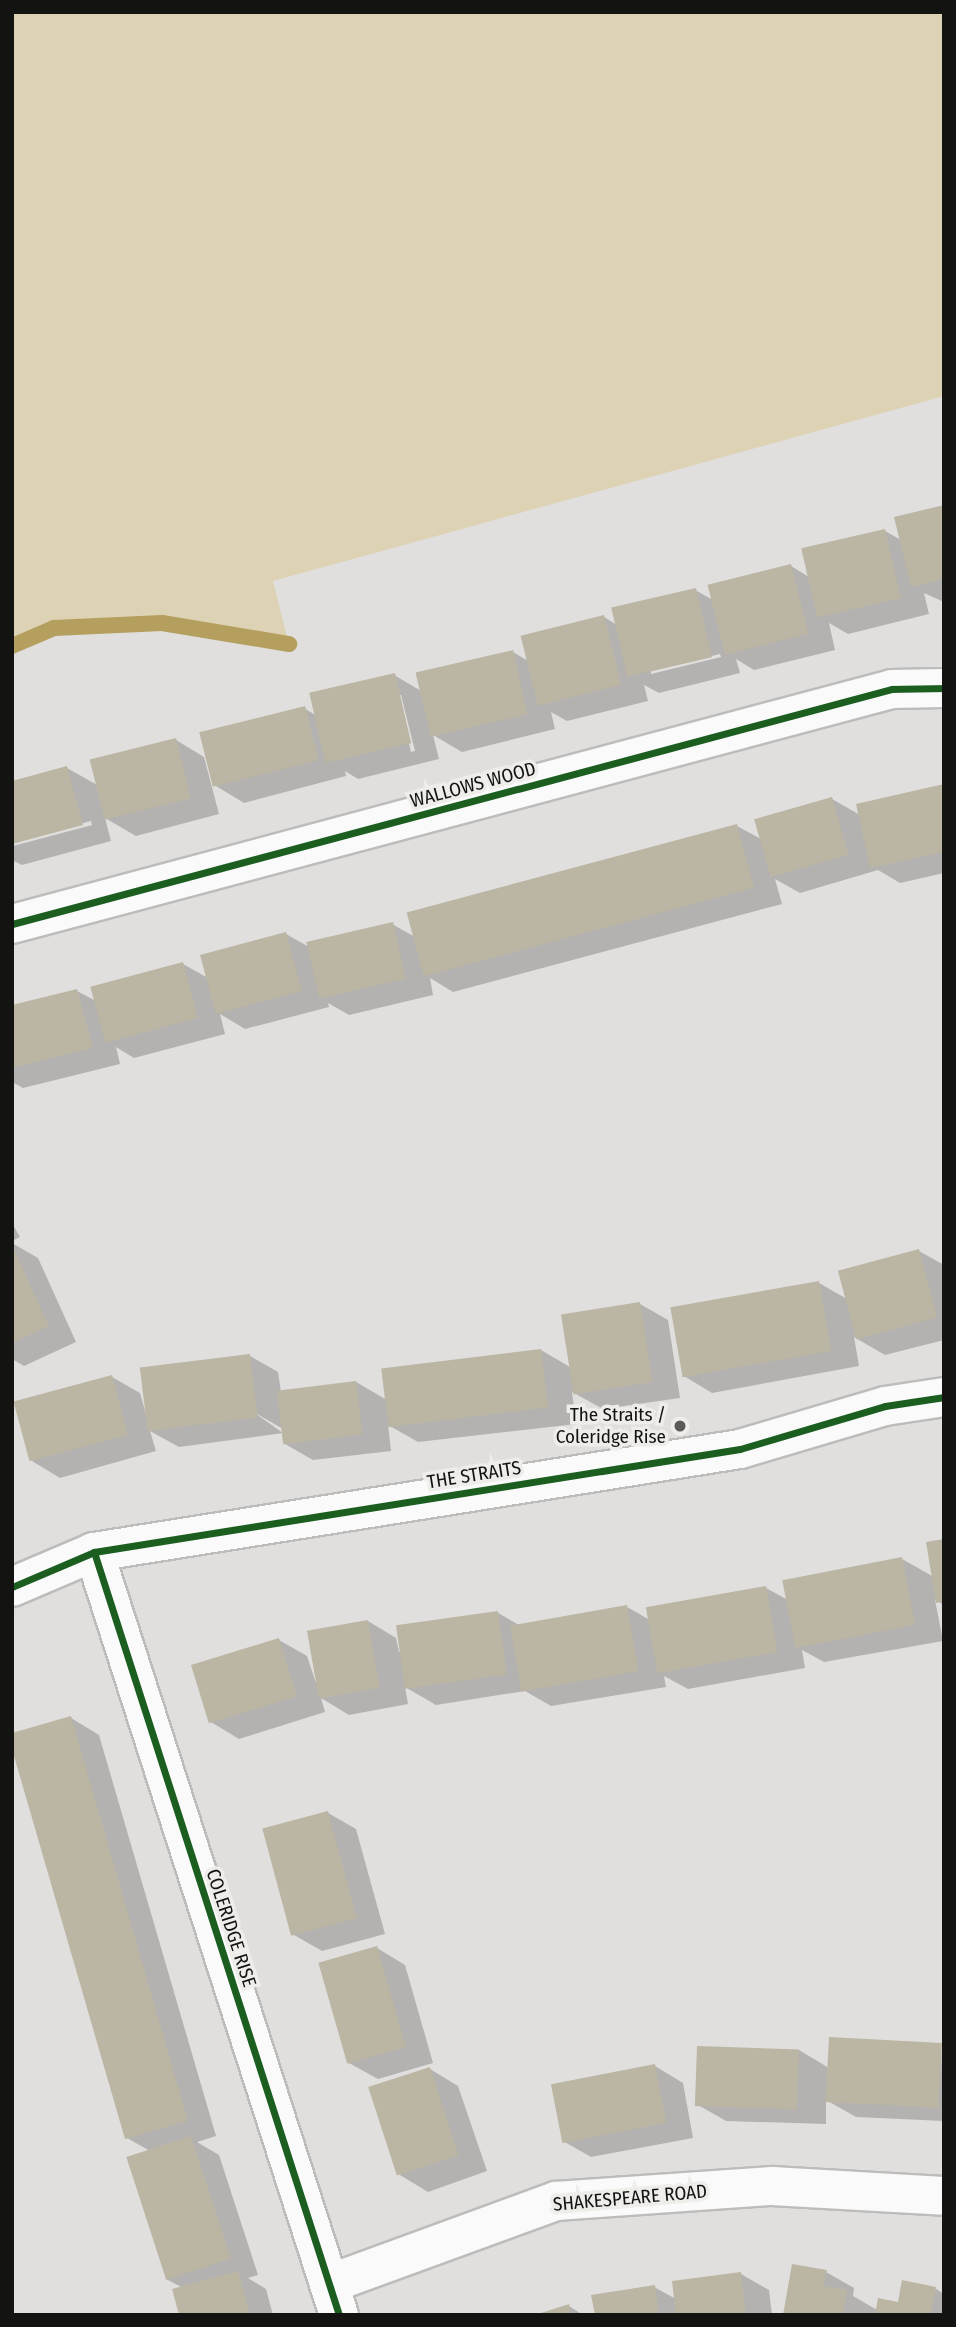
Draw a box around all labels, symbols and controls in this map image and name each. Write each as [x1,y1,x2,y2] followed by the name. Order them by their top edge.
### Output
[408,757,538,813] street label: WALLOWS WOOD
[556,1404,666,1448] place label: The Straits / Coleridge Rise
[672,1418,688,1434] marker: The Straits / Coleridge Rise
[425,1456,523,1494] street label: THE STRAITS
[201,1866,261,1990] street label: COLERIDGE RISE
[552,2180,708,2216] street label: SHAKESPEARE ROAD

